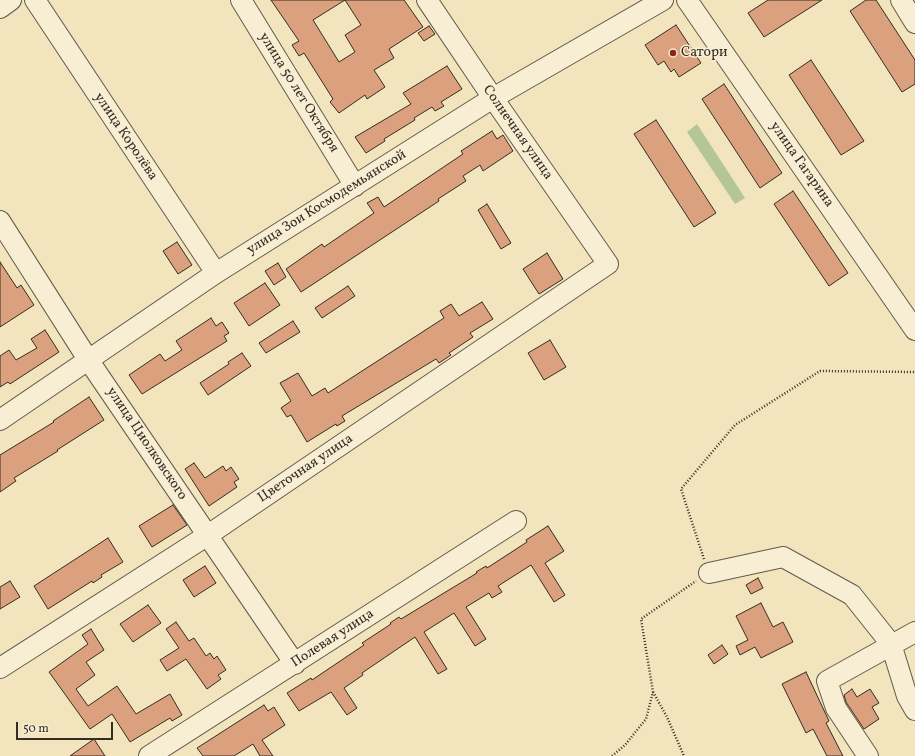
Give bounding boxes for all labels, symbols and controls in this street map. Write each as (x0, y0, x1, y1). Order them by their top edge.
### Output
street label: улица 50 лет Октября (254, 30, 342, 156)
place label: Сатори (681, 45, 727, 61)
marker: Сатори (668, 48, 678, 58)
street label: Солнечная улица (478, 83, 556, 183)
street label: улица Королёва (90, 90, 160, 184)
street label: улица Гагарина (765, 119, 837, 211)
street label: улица Зои Космодемьянской (244, 147, 410, 259)
street label: улица Циолковского (102, 384, 190, 504)
street label: Цветочная улица (255, 431, 357, 507)
street label: Полевая улица (288, 606, 378, 672)
scale bar (18, 714, 115, 740)
text: 50 m (23, 721, 49, 737)

